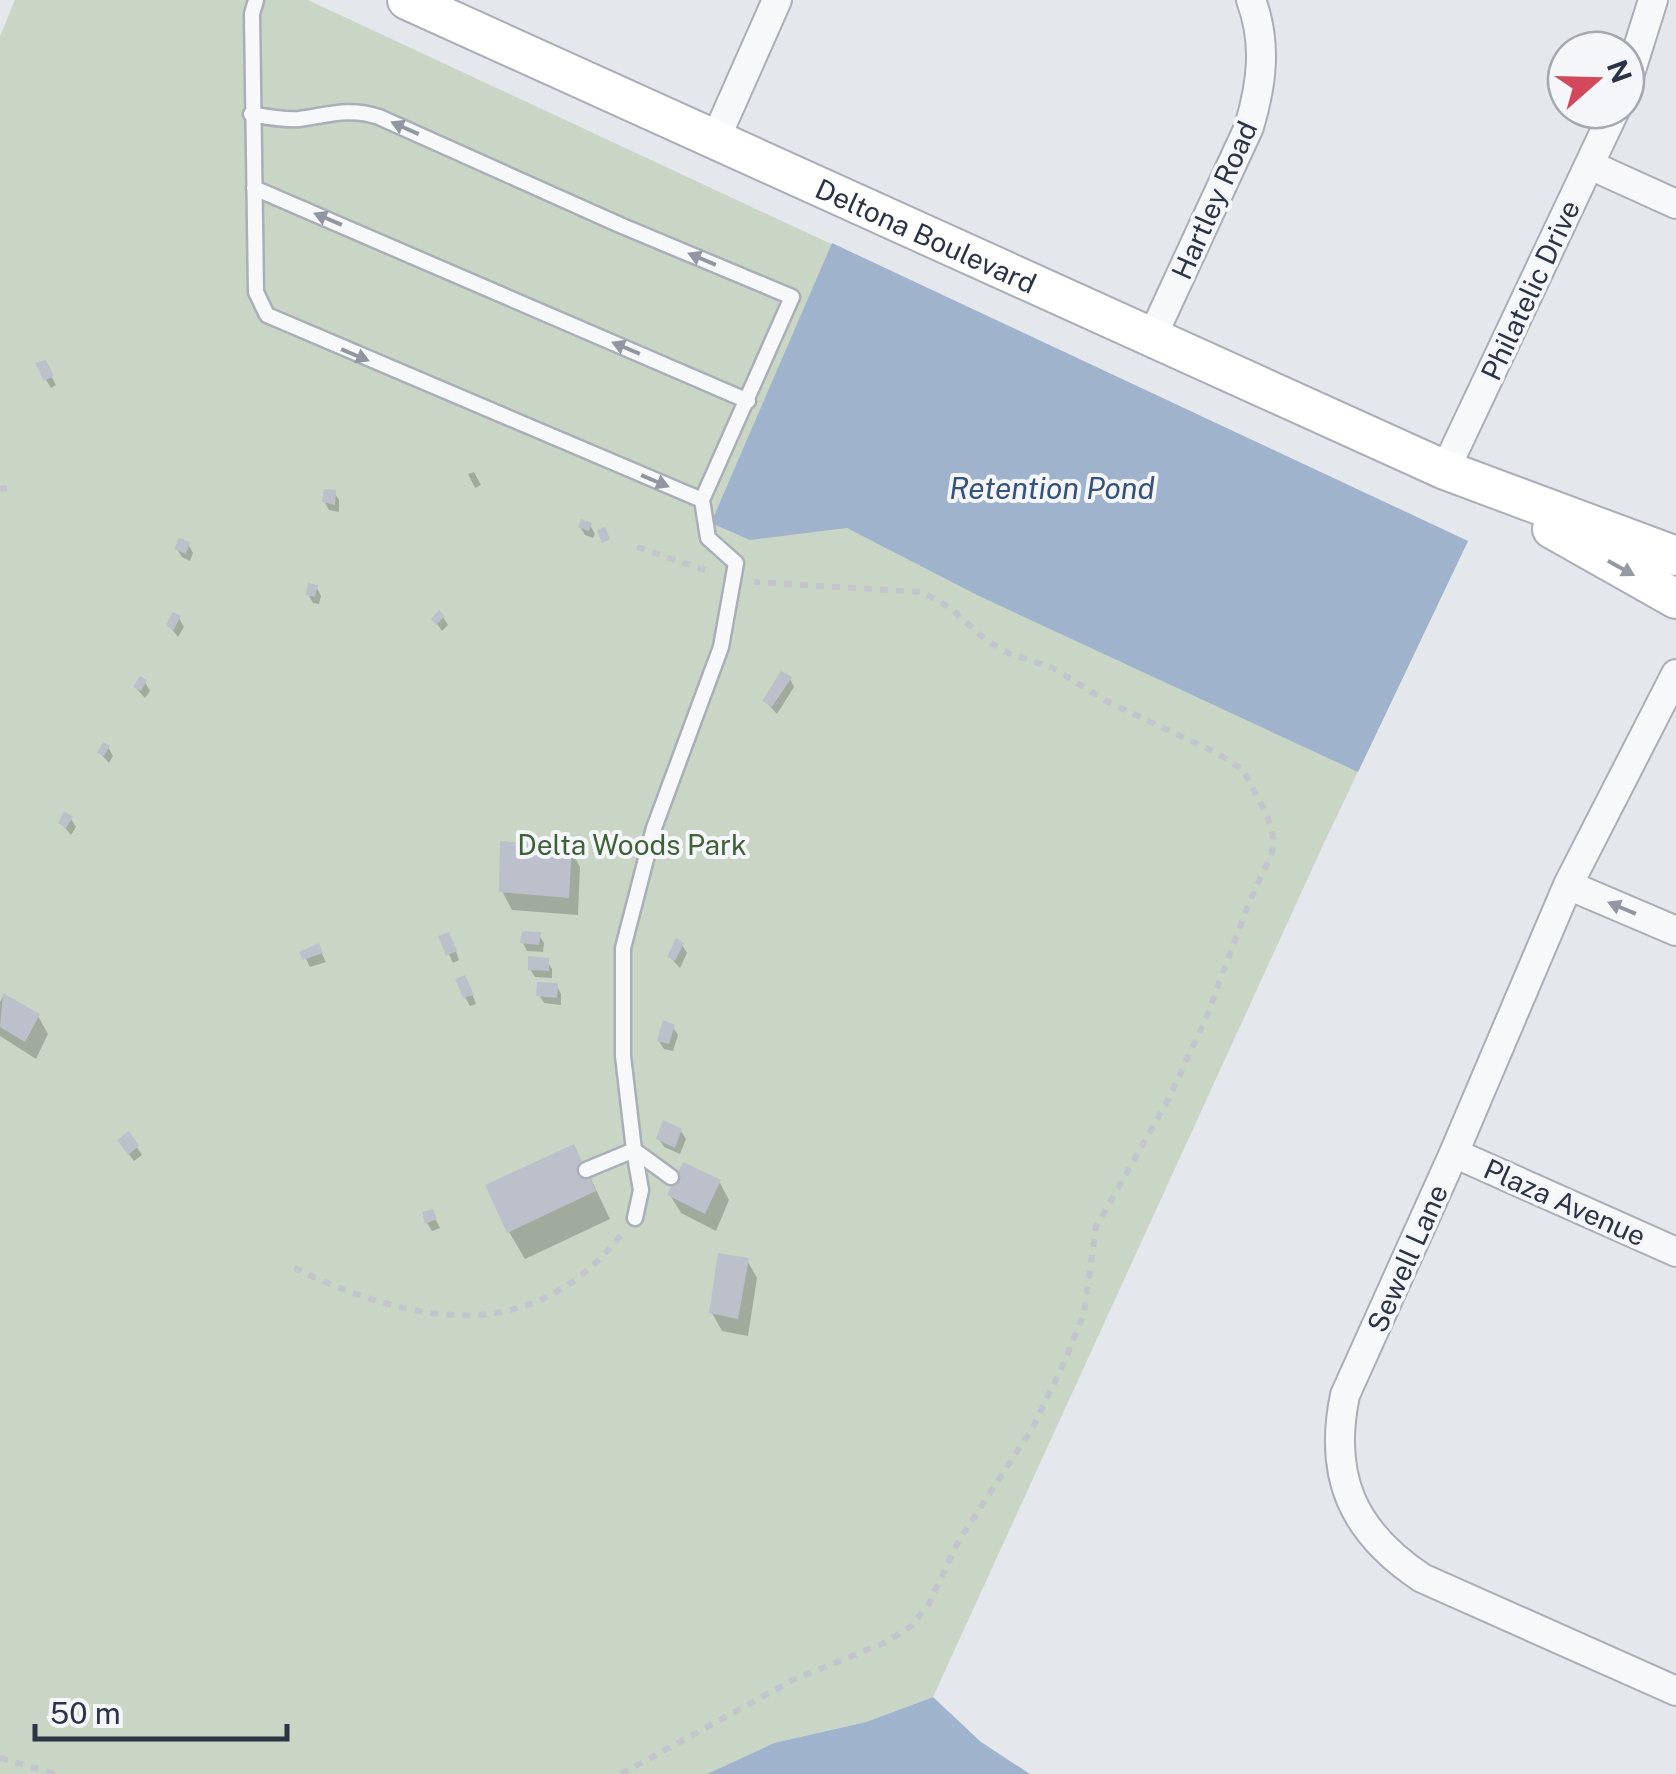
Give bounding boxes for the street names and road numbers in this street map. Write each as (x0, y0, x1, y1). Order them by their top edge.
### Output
street label: Hartley Road (1164, 116, 1264, 284)
street label: Deltona Boulevard (811, 171, 1042, 299)
street label: Philatelic Drive (1474, 195, 1586, 385)
street label: Plaza Avenue (1479, 1152, 1651, 1252)
street label: Sewell Lane (1360, 1179, 1454, 1337)

